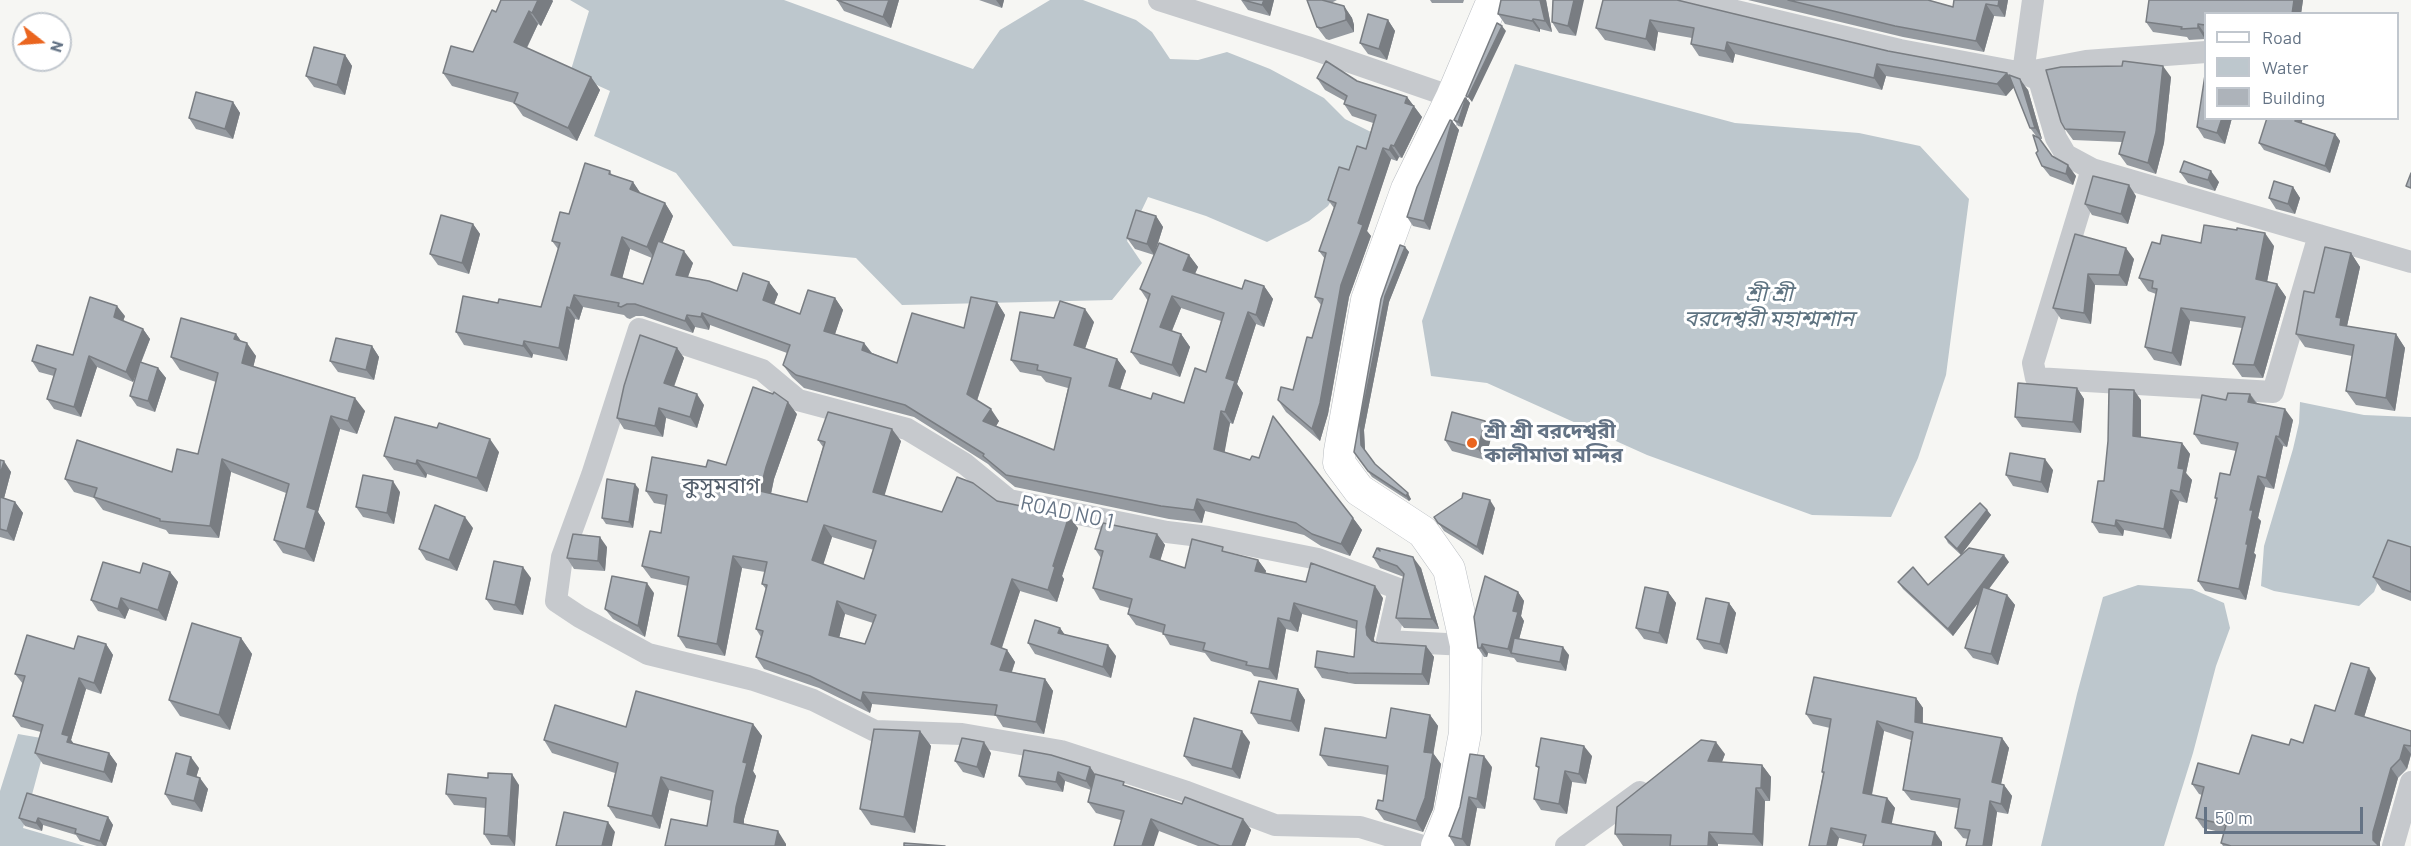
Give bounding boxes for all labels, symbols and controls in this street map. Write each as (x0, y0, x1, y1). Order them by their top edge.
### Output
north arrow (12, 12, 72, 72)
legend (2204, 12, 2399, 120)
text: Road (2262, 26, 2302, 48)
text: N (47, 39, 68, 55)
text: Water (2262, 56, 2309, 78)
text: Building (2262, 86, 2325, 108)
water label: শ্রী শ্রী বরদেশ্বরী মহাশ্মশান (1684, 281, 1854, 332)
place label: শ্রী শ্রী বরদেশ্বরী কালীমাতা মন্দির (1484, 418, 1623, 468)
marker: শ্রী শ্রী বরদেশ্বরী কালীমাতা মন্দির (1465, 436, 1479, 450)
district label: কুসুমবাগ (682, 473, 760, 499)
street label: ROAD NO 1 (1018, 490, 1116, 534)
scale bar (2207, 795, 2366, 833)
text: 50 m (2215, 806, 2253, 828)

